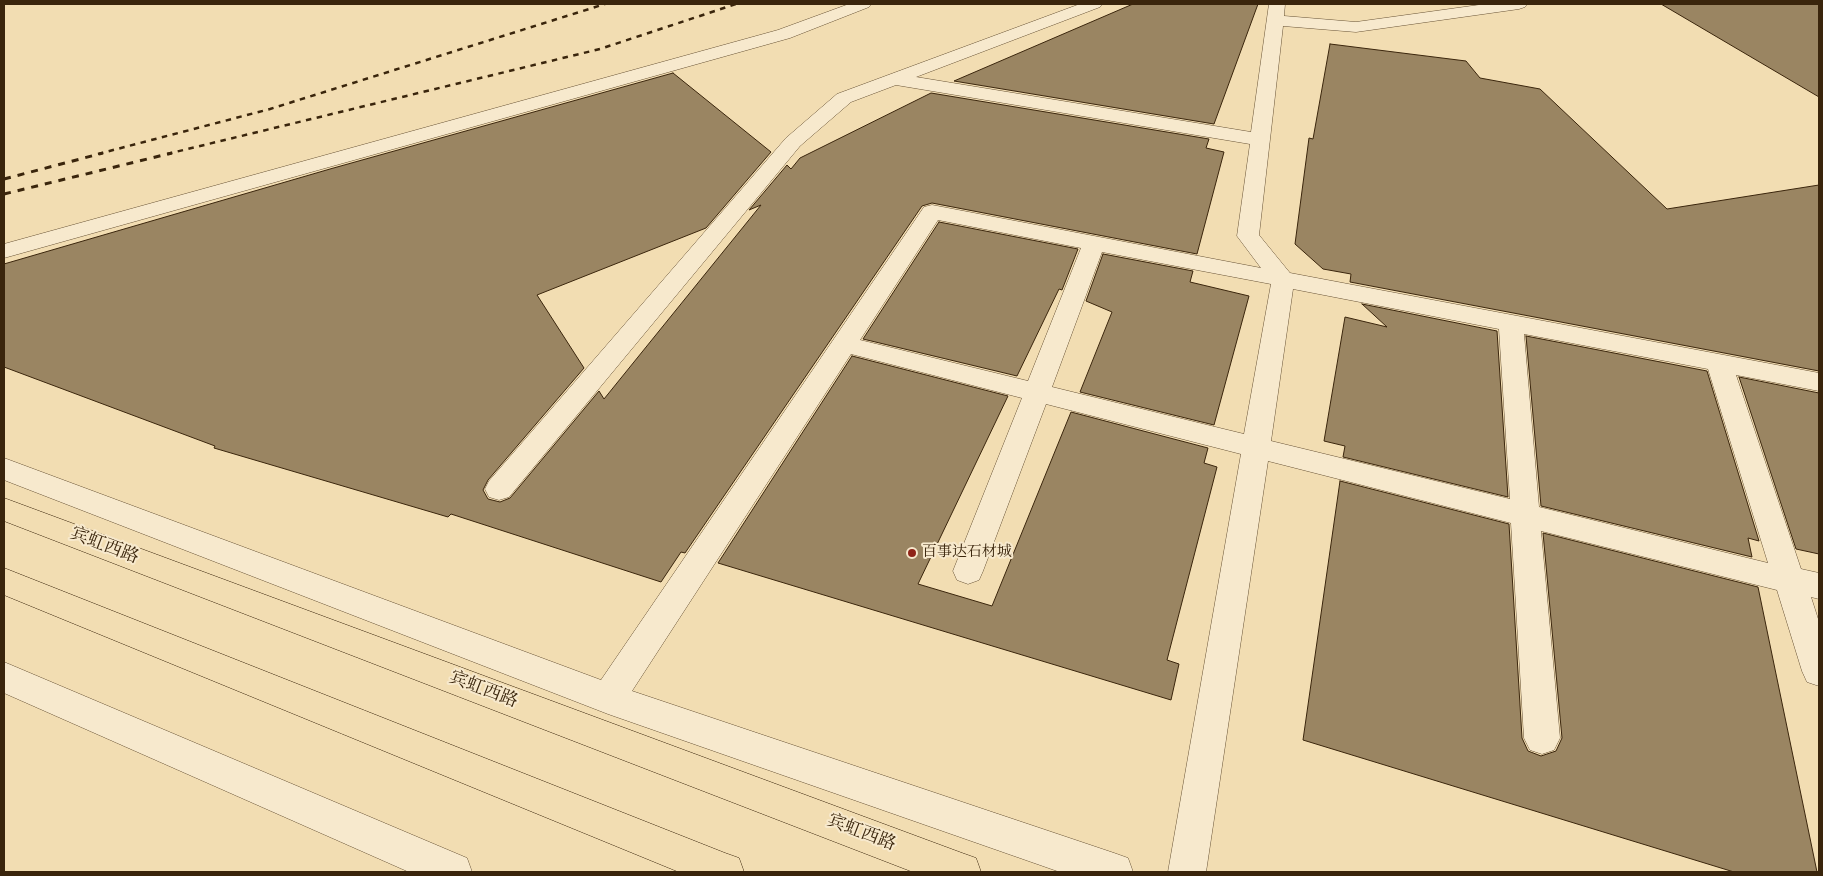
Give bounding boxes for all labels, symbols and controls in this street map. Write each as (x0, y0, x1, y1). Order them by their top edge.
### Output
street label: 宾虹西路 (67, 524, 141, 570)
place label: 百事达石材城 (922, 544, 1012, 562)
marker: 百事达石材城 (906, 547, 918, 559)
street label: 宾虹西路 (446, 668, 520, 714)
street label: 宾虹西路 (824, 811, 898, 857)

